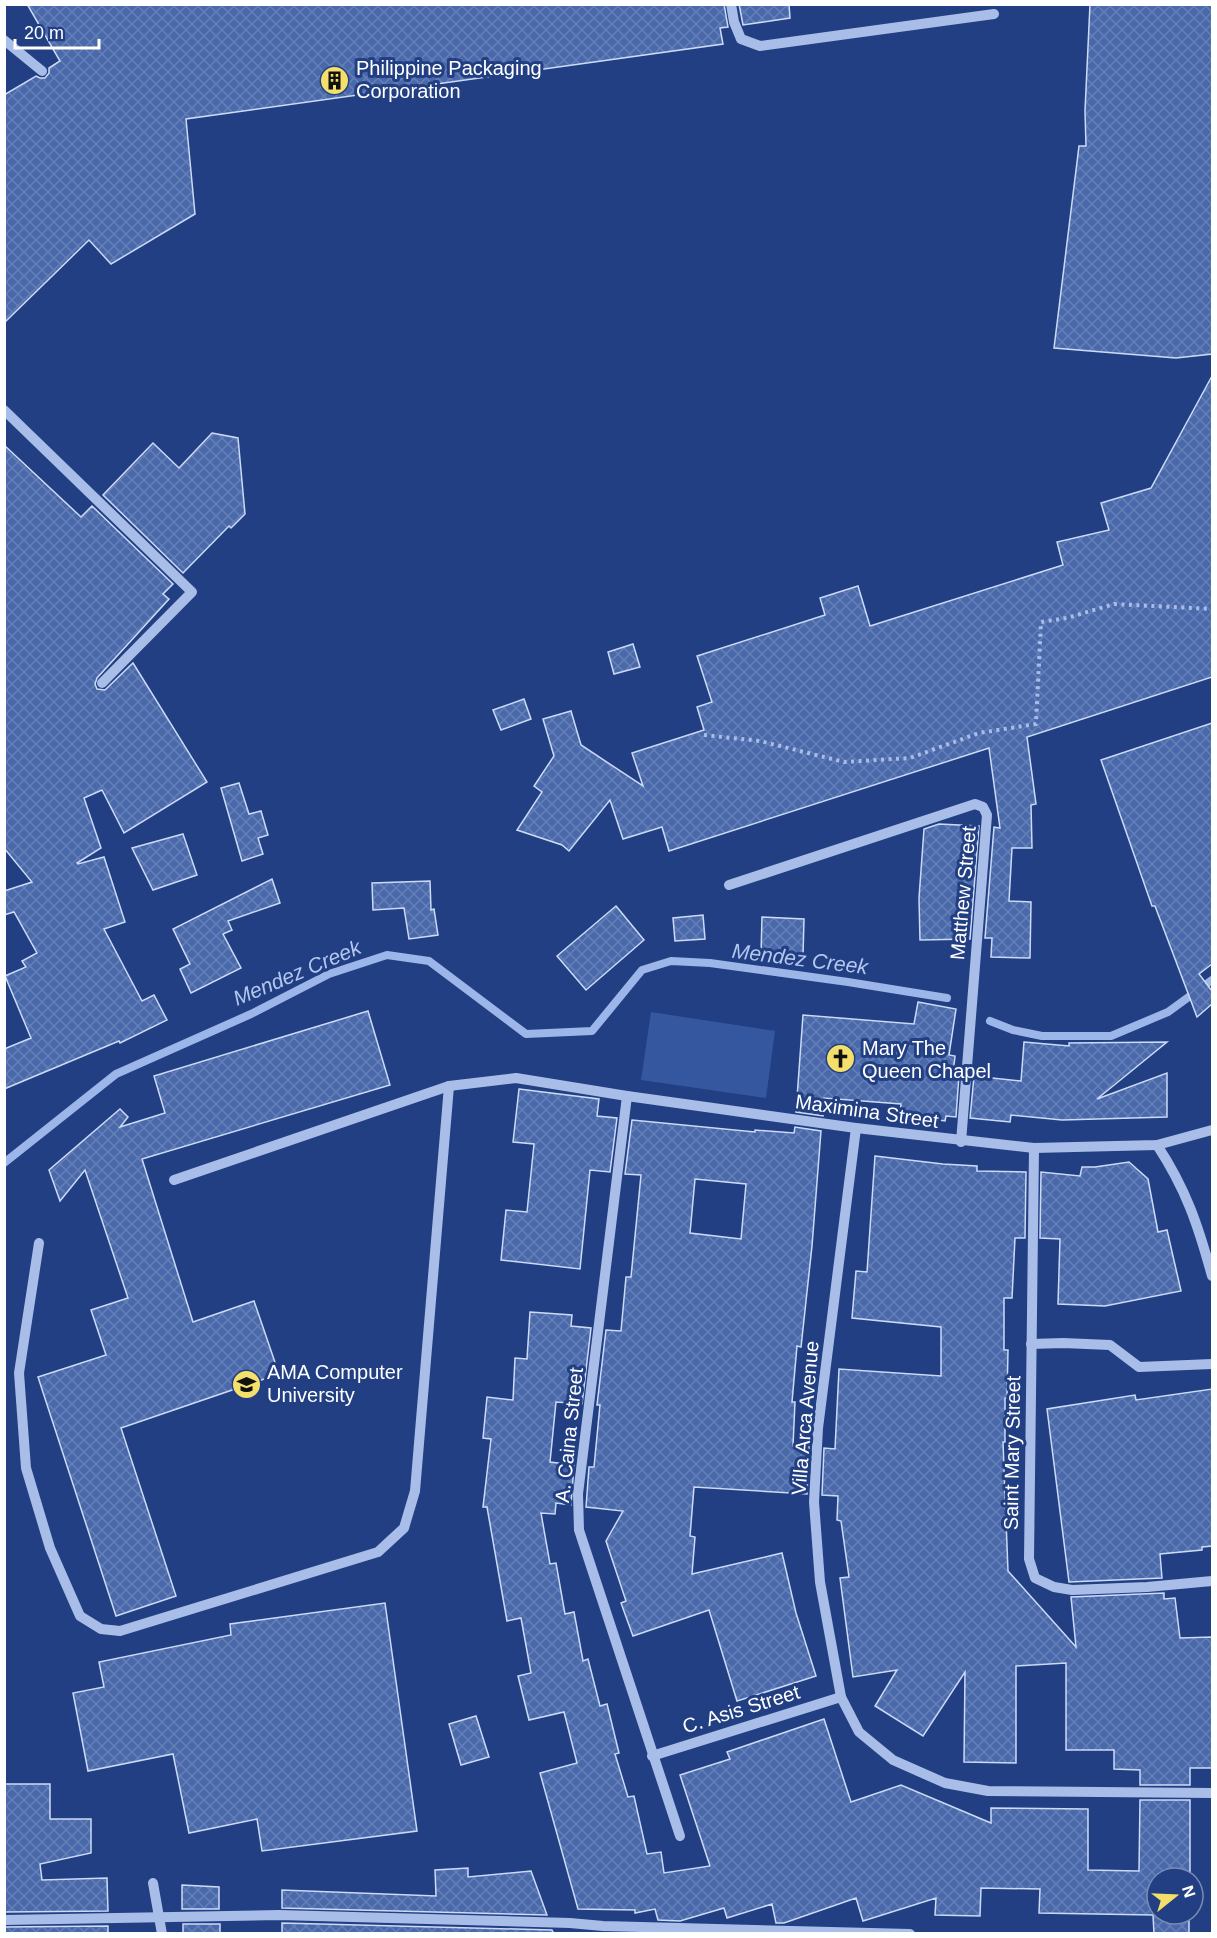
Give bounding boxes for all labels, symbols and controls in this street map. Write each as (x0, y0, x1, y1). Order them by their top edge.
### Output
scale bar (15, 12, 99, 50)
text: 20 m (24, 23, 64, 43)
place label: Philippine Packaging Corporation (356, 57, 542, 102)
building icon: Philippine Packaging Corporation (319, 64, 351, 96)
street label: Matthew Street (946, 825, 980, 961)
water label: Mendez Creek (229, 935, 366, 1010)
water label: Mendez Creek (731, 939, 871, 978)
place label: Mary The Queen Chapel (862, 1037, 991, 1082)
church icon: Mary The Queen Chapel (825, 1043, 857, 1075)
street label: Maximina Street (794, 1090, 941, 1132)
street label: Villa Arca Avenue (787, 1340, 823, 1496)
place label: AMA Computer University (267, 1361, 403, 1406)
street label: A. Caina Street (551, 1366, 587, 1504)
school or university icon: AMA Computer University (230, 1368, 262, 1400)
street label: Saint Mary Street (1000, 1375, 1024, 1530)
street label: C. Asis Street (680, 1681, 803, 1737)
north arrow (1145, 1866, 1205, 1926)
text: N (1179, 1883, 1199, 1900)

